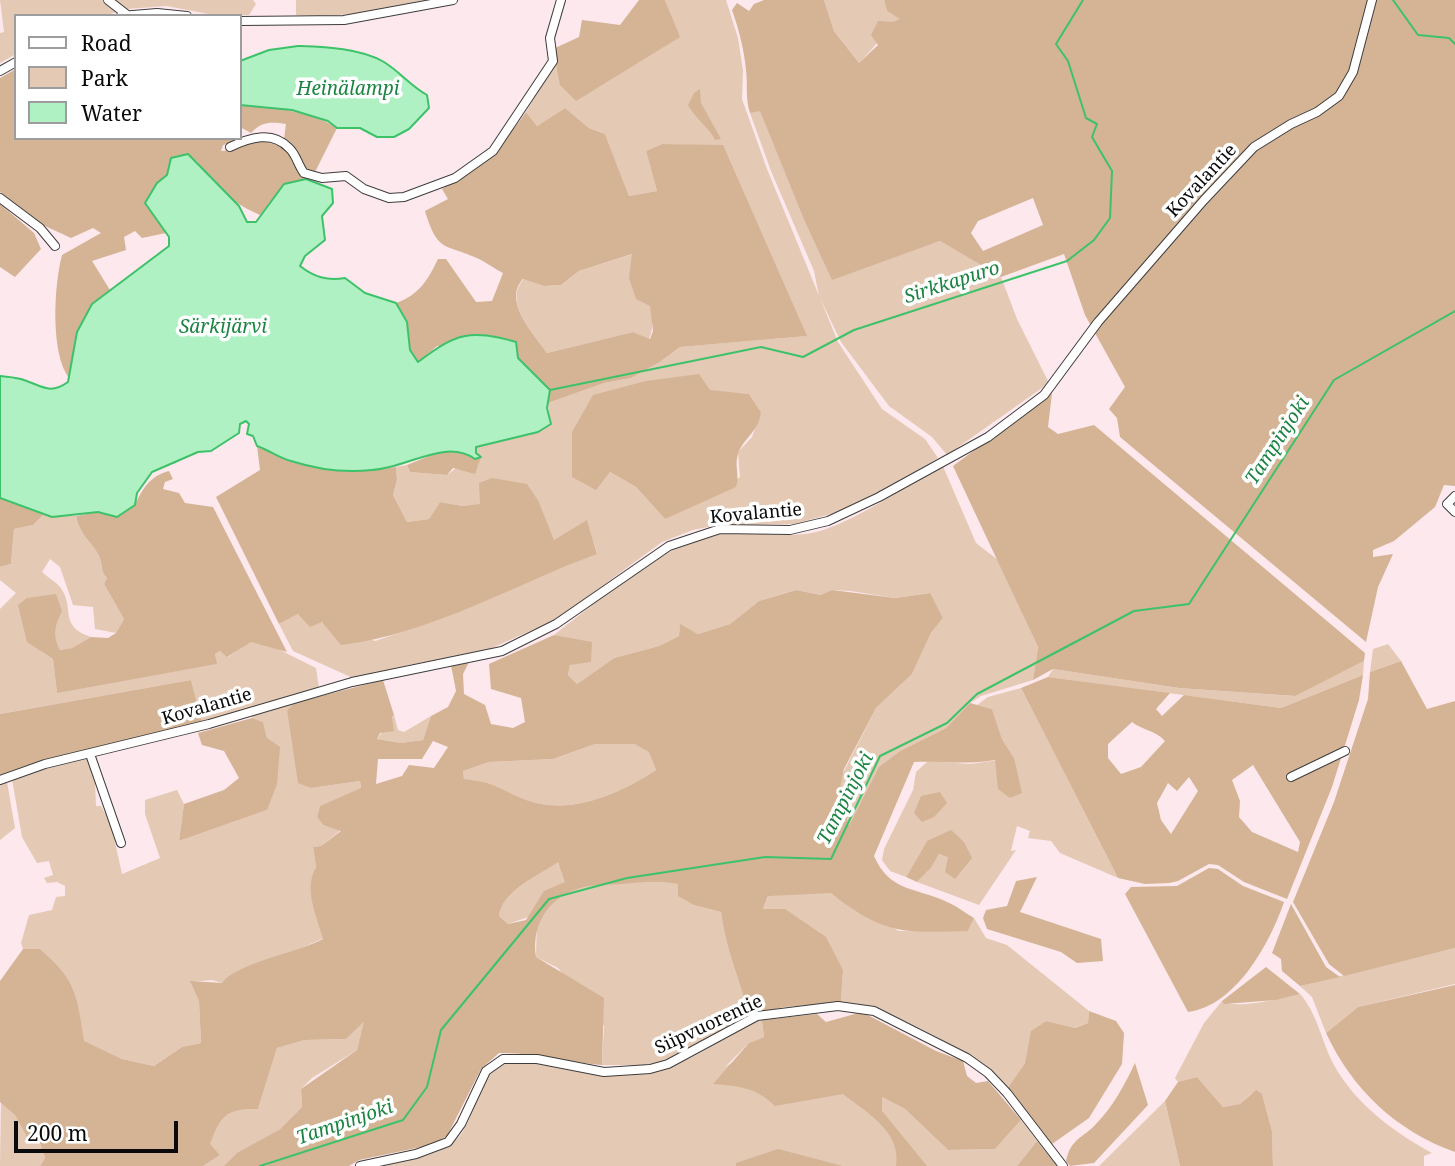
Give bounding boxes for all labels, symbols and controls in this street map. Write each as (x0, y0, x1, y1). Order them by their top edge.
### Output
legend (14, 14, 242, 140)
text: Road (81, 29, 132, 57)
text: Park (81, 64, 128, 92)
water label: Heinälampi (296, 79, 400, 101)
text: Water (81, 99, 142, 127)
street label: Kovalantie (1163, 140, 1241, 222)
water label: Sirkkapuro (901, 257, 1003, 309)
water label: Särkijärvi (179, 317, 267, 339)
water label: Tampinjoki (1241, 393, 1315, 489)
street label: Kovalantie (709, 499, 803, 529)
street label: Kovalantie (160, 684, 254, 730)
water label: Tampinjoki (813, 749, 879, 849)
street label: Siipvuorentie (652, 991, 766, 1059)
water label: Tampinjoki (294, 1096, 396, 1150)
scale bar (18, 1106, 182, 1150)
text: 200 m (27, 1119, 88, 1147)

